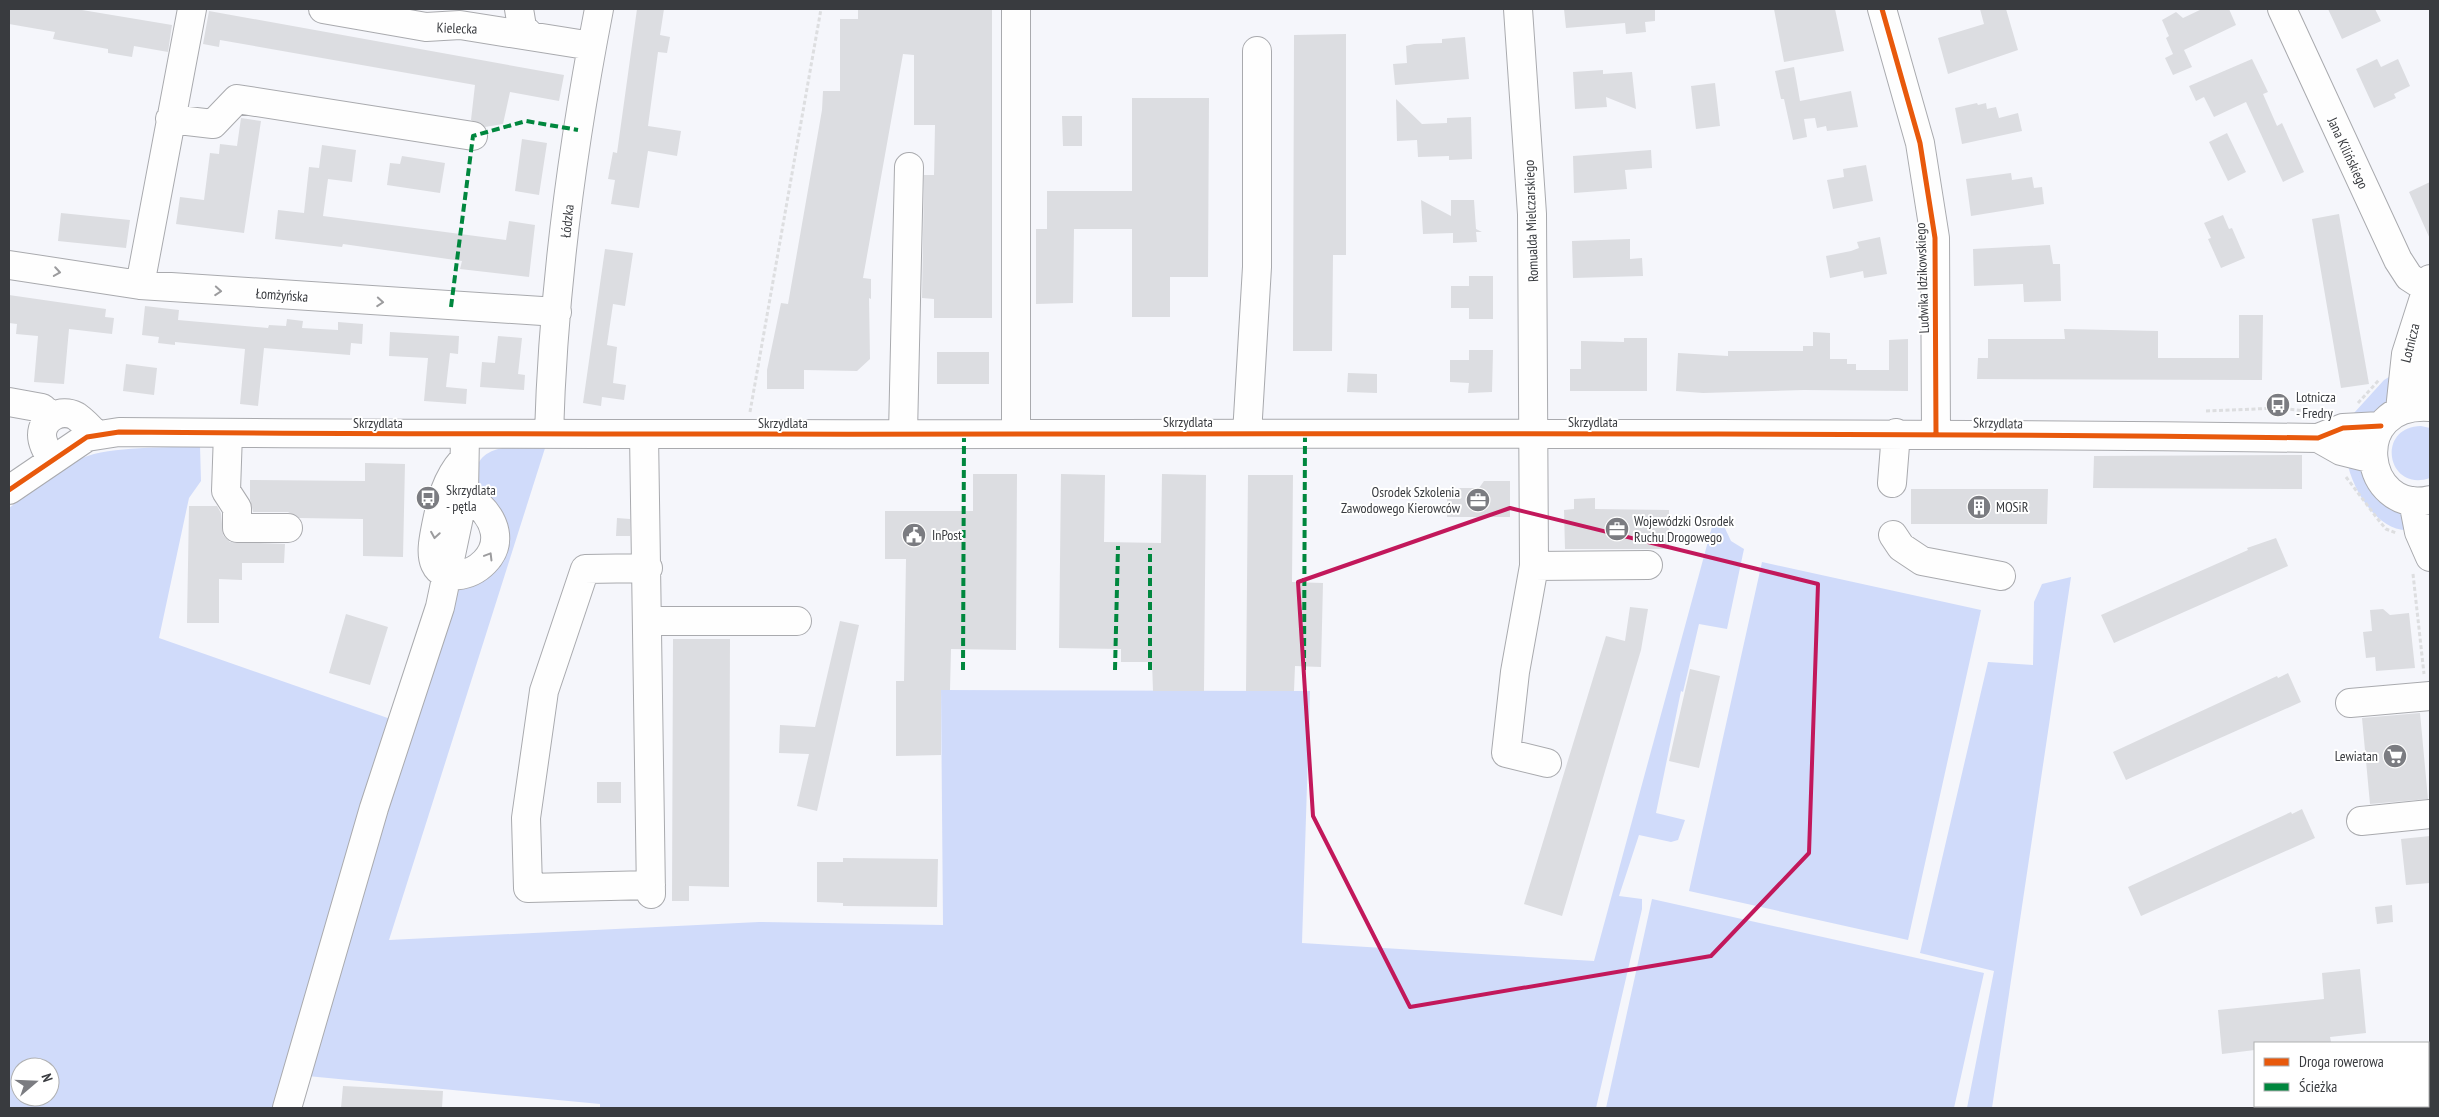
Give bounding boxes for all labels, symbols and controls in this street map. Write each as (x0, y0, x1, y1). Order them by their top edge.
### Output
street label: Kielecka (436, 18, 478, 38)
street label: Jana Kilińskiego (2323, 113, 2372, 192)
street label: Romualda Mielczarskiego (1520, 160, 1542, 282)
street label: Łódzka (556, 203, 578, 239)
street label: Ludwika Idzikowskiego (1911, 222, 1933, 334)
one-way arrow (53, 267, 61, 277)
street label: Łomżyńska (255, 284, 309, 306)
one-way arrow (215, 285, 223, 296)
one-way arrow (377, 296, 385, 307)
street label: Lotnicza (2396, 322, 2424, 364)
place label: Lotnicza - Fredry (2296, 388, 2336, 422)
bus stop icon: Lotnicza - Fredry (2265, 392, 2291, 418)
street label: Skrzydlata (1163, 413, 1213, 431)
street label: Skrzydlata (1568, 413, 1618, 431)
street label: Skrzydlata (353, 414, 403, 432)
street label: Skrzydlata (758, 414, 808, 432)
street label: Skrzydlata (1973, 414, 2023, 432)
place label: Skrzydlata - pętla (446, 481, 496, 515)
place label: Osrodek Szkolenia Zawodowego Kierowców (1341, 483, 1461, 517)
bus stop icon: Skrzydlata - pętla (415, 485, 441, 511)
office icon: Osrodek Szkolenia Zawodowego Kierowców (1465, 487, 1491, 513)
building icon: MOSiR (1966, 494, 1992, 520)
place label: MOSiR (1996, 498, 2029, 516)
place label: Wojewódzki Osrodek Ruchu Drogowego (1634, 512, 1734, 546)
office icon: Wojewódzki Osrodek Ruchu Drogowego (1604, 516, 1630, 542)
public building icon: InPost (901, 522, 927, 548)
place label: InPost (932, 526, 962, 544)
one-way arrow (430, 532, 441, 540)
one-way arrow (483, 552, 493, 561)
supermarket icon: Lewiatan (2382, 743, 2408, 769)
place label: Lewiatan (2335, 747, 2378, 765)
legend (2254, 1042, 2429, 1107)
text: Droga rowerowa (2299, 1052, 2384, 1071)
north arrow (10, 1057, 60, 1107)
text: N (38, 1071, 57, 1084)
text: Ścieżka (2299, 1077, 2337, 1096)

